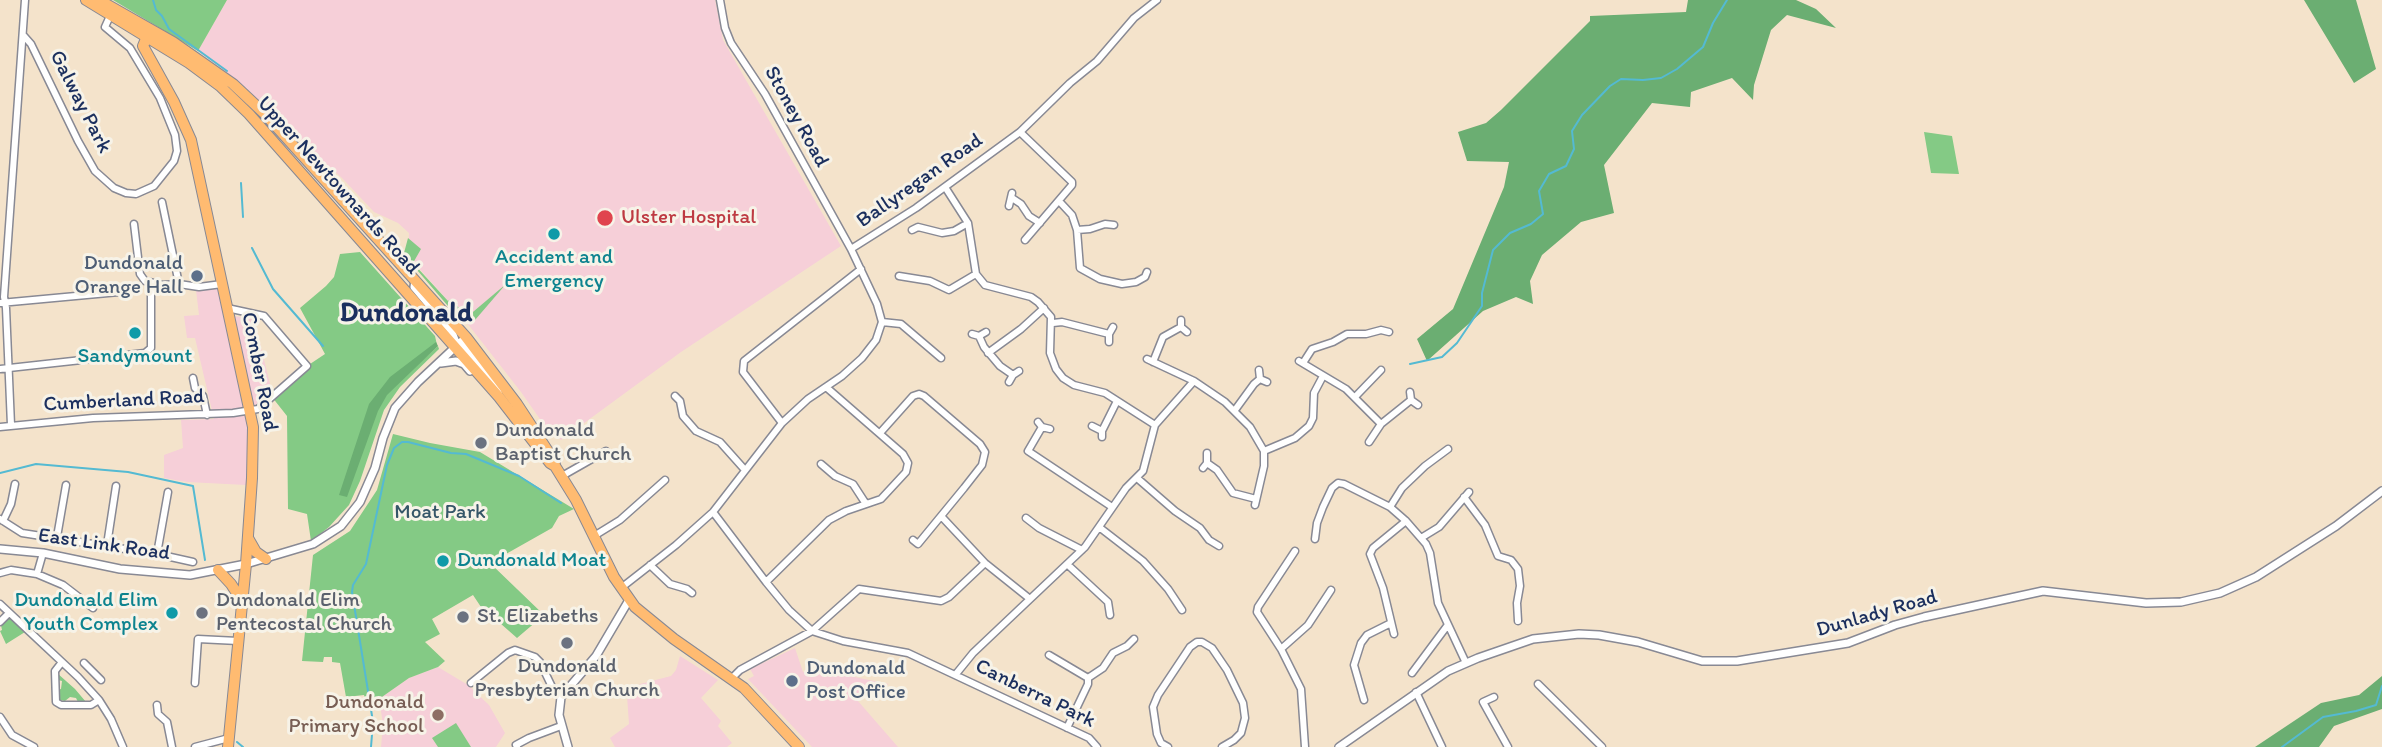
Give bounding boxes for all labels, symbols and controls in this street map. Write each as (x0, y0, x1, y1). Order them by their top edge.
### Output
street label: Galway Park (43, 46, 117, 158)
street label: Stoney Road (758, 62, 834, 172)
street label: Upper Newtownards Road (251, 92, 425, 280)
street label: Ballyregan Road (852, 128, 988, 234)
place label: Ulster Hospital (621, 205, 756, 231)
marker: Ulster Hospital (595, 208, 615, 228)
marker: Accident and Emergency (546, 226, 562, 242)
place label: Accident and Emergency (495, 245, 613, 295)
place label: Dundonald Orange Hall (74, 251, 183, 301)
marker: Dundonald Orange Hall (189, 268, 205, 284)
district label: Dundonald (340, 297, 472, 331)
street label: Comber Road (235, 310, 283, 434)
marker: Sandymount (127, 325, 143, 341)
place label: Sandymount (78, 344, 192, 370)
street label: Cumberland Road (43, 384, 205, 418)
place label: Dundonald Baptist Church (495, 418, 631, 468)
marker: Dundonald Baptist Church (473, 435, 489, 451)
park label: Moat Park (394, 500, 486, 526)
street label: East Link Road (36, 523, 172, 567)
place label: Dundonald Moat (457, 548, 606, 574)
marker: Dundonald Moat (435, 553, 451, 569)
street label: Dunlady Road (1814, 585, 1940, 643)
place label: Dundonald Elim Youth Complex (14, 588, 158, 638)
place label: Dundonald Elim Pentecostal Church (216, 588, 392, 638)
place label: St. Elizabeths (477, 604, 599, 630)
marker: Dundonald Elim Youth Complex (164, 605, 180, 621)
marker: Dundonald Elim Pentecostal Church (194, 605, 210, 621)
marker: St. Elizabeths (455, 609, 471, 625)
marker: Dundonald Presbyterian Church (559, 635, 575, 651)
place label: Dundonald Presbyterian Church (474, 654, 660, 704)
street label: Canberra Park (971, 654, 1099, 734)
place label: Dundonald Post Office (806, 656, 906, 706)
marker: Dundonald Post Office (784, 673, 800, 689)
place label: Dundonald Primary School (288, 690, 424, 740)
marker: Dundonald Primary School (430, 707, 446, 723)

